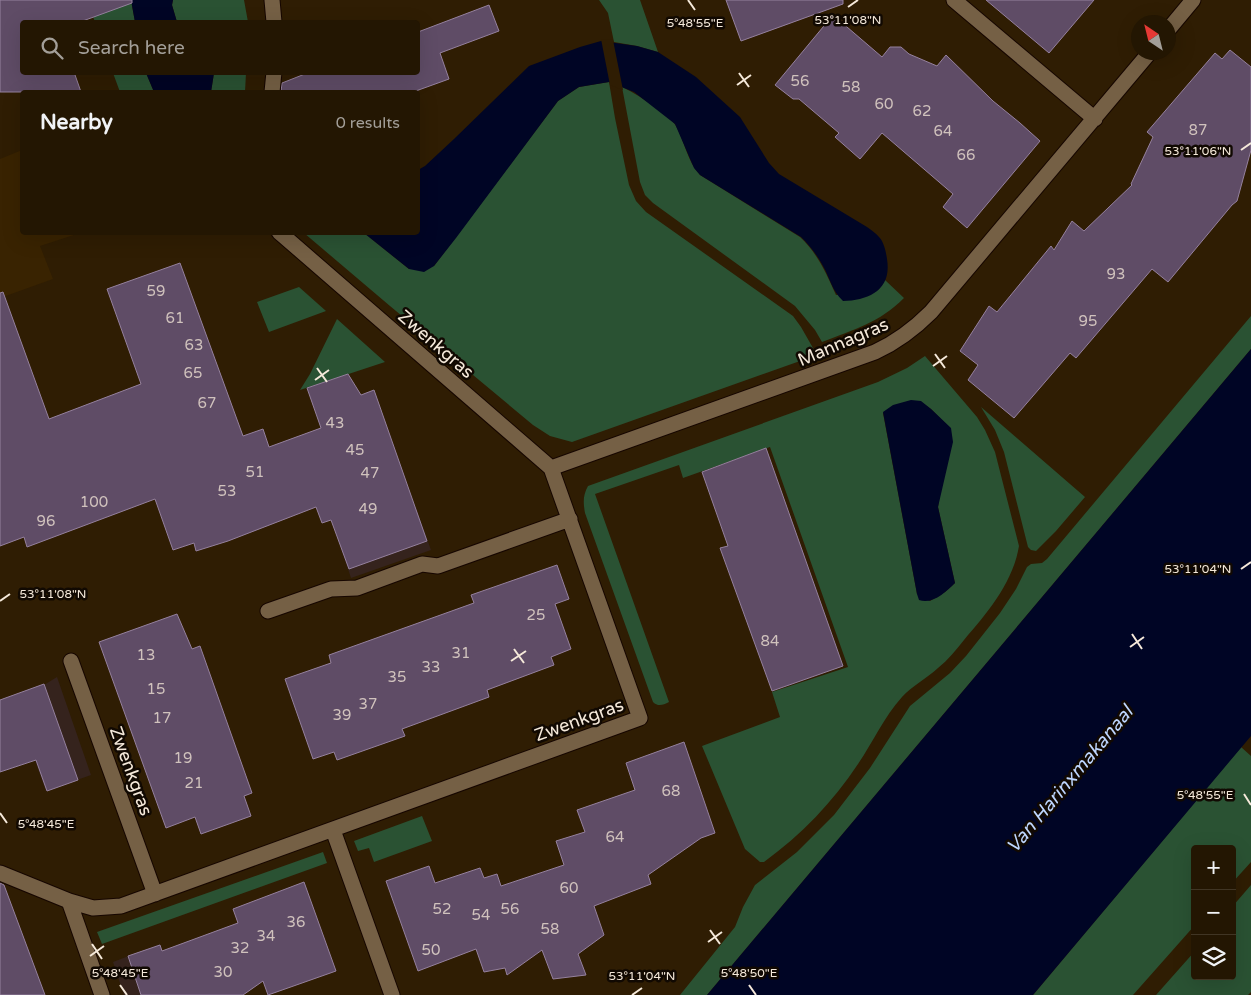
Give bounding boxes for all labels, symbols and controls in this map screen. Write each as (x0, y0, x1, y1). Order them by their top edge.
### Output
text: 53°11'08"N (815, 13, 882, 27)
north arrow (1131, 15, 1176, 60)
text: 5°48'55"E (667, 16, 724, 30)
search box (20, 20, 420, 75)
icon: search (38, 34, 66, 62)
text: Search here (78, 37, 185, 59)
house number: 56 (791, 72, 809, 90)
house number: 58 (842, 78, 860, 96)
house number: 60 (875, 95, 893, 113)
house number: 62 (913, 102, 931, 120)
text: Nearby (40, 110, 113, 135)
text: 0 results (336, 113, 400, 133)
house number: 87 (1189, 121, 1207, 139)
house number: 64 (934, 122, 952, 140)
text: 53°11'06"N (1165, 144, 1232, 158)
house number: 66 (957, 146, 975, 164)
house number: 93 (1107, 265, 1125, 283)
house number: 59 (147, 282, 165, 300)
street label: Zwenkgras (394, 305, 478, 383)
house number: 61 (166, 309, 184, 327)
house number: 95 (1079, 312, 1097, 330)
street label: Mannagras (794, 313, 892, 371)
house number: 63 (185, 336, 203, 354)
house number: 65 (184, 364, 202, 382)
house number: 67 (198, 394, 216, 412)
house number: 43 (326, 414, 344, 432)
house number: 45 (346, 441, 364, 459)
house number: 51 (246, 463, 264, 481)
house number: 47 (361, 464, 379, 482)
house number: 53 (218, 482, 236, 500)
house number: 100 (80, 493, 108, 511)
house number: 49 (359, 500, 377, 518)
house number: 96 (37, 512, 55, 530)
text: 53°11'04"N (1165, 562, 1232, 576)
text: 53°11'08"N (20, 587, 87, 601)
house number: 25 (527, 606, 545, 624)
house number: 84 (761, 632, 779, 650)
house number: 31 (452, 644, 470, 662)
house number: 13 (137, 646, 155, 664)
house number: 33 (422, 658, 440, 676)
house number: 35 (388, 668, 406, 686)
house number: 15 (147, 680, 165, 698)
street label: Zwenkgras (531, 694, 627, 746)
house number: 37 (359, 695, 377, 713)
water label: Van Harinxmakanaal (1002, 700, 1139, 858)
house number: 39 (333, 706, 351, 724)
house number: 17 (153, 709, 171, 727)
street label: Zwenkgras (105, 723, 157, 819)
house number: 19 (174, 749, 192, 767)
house number: 21 (185, 774, 203, 792)
house number: 68 (662, 782, 680, 800)
text: 5°48'55"E (1177, 788, 1234, 802)
text: 5°48'45"E (18, 817, 75, 831)
house number: 64 (606, 828, 624, 846)
map controls (1191, 845, 1236, 980)
button: + (1191, 845, 1236, 890)
house number: 60 (560, 879, 578, 897)
button: − (1191, 890, 1236, 935)
house number: 52 (433, 900, 451, 918)
house number: 56 (501, 900, 519, 918)
house number: 54 (472, 906, 490, 924)
house number: 36 (287, 913, 305, 931)
house number: 58 (541, 920, 559, 938)
house number: 34 (257, 927, 275, 945)
button: layers (1191, 935, 1236, 980)
house number: 32 (231, 939, 249, 957)
house number: 50 (422, 941, 440, 959)
house number: 30 (214, 963, 232, 981)
text: 5°48'45"E (92, 966, 149, 980)
text: 5°48'50"E (721, 966, 778, 980)
text: 53°11'04"N (609, 969, 676, 983)

